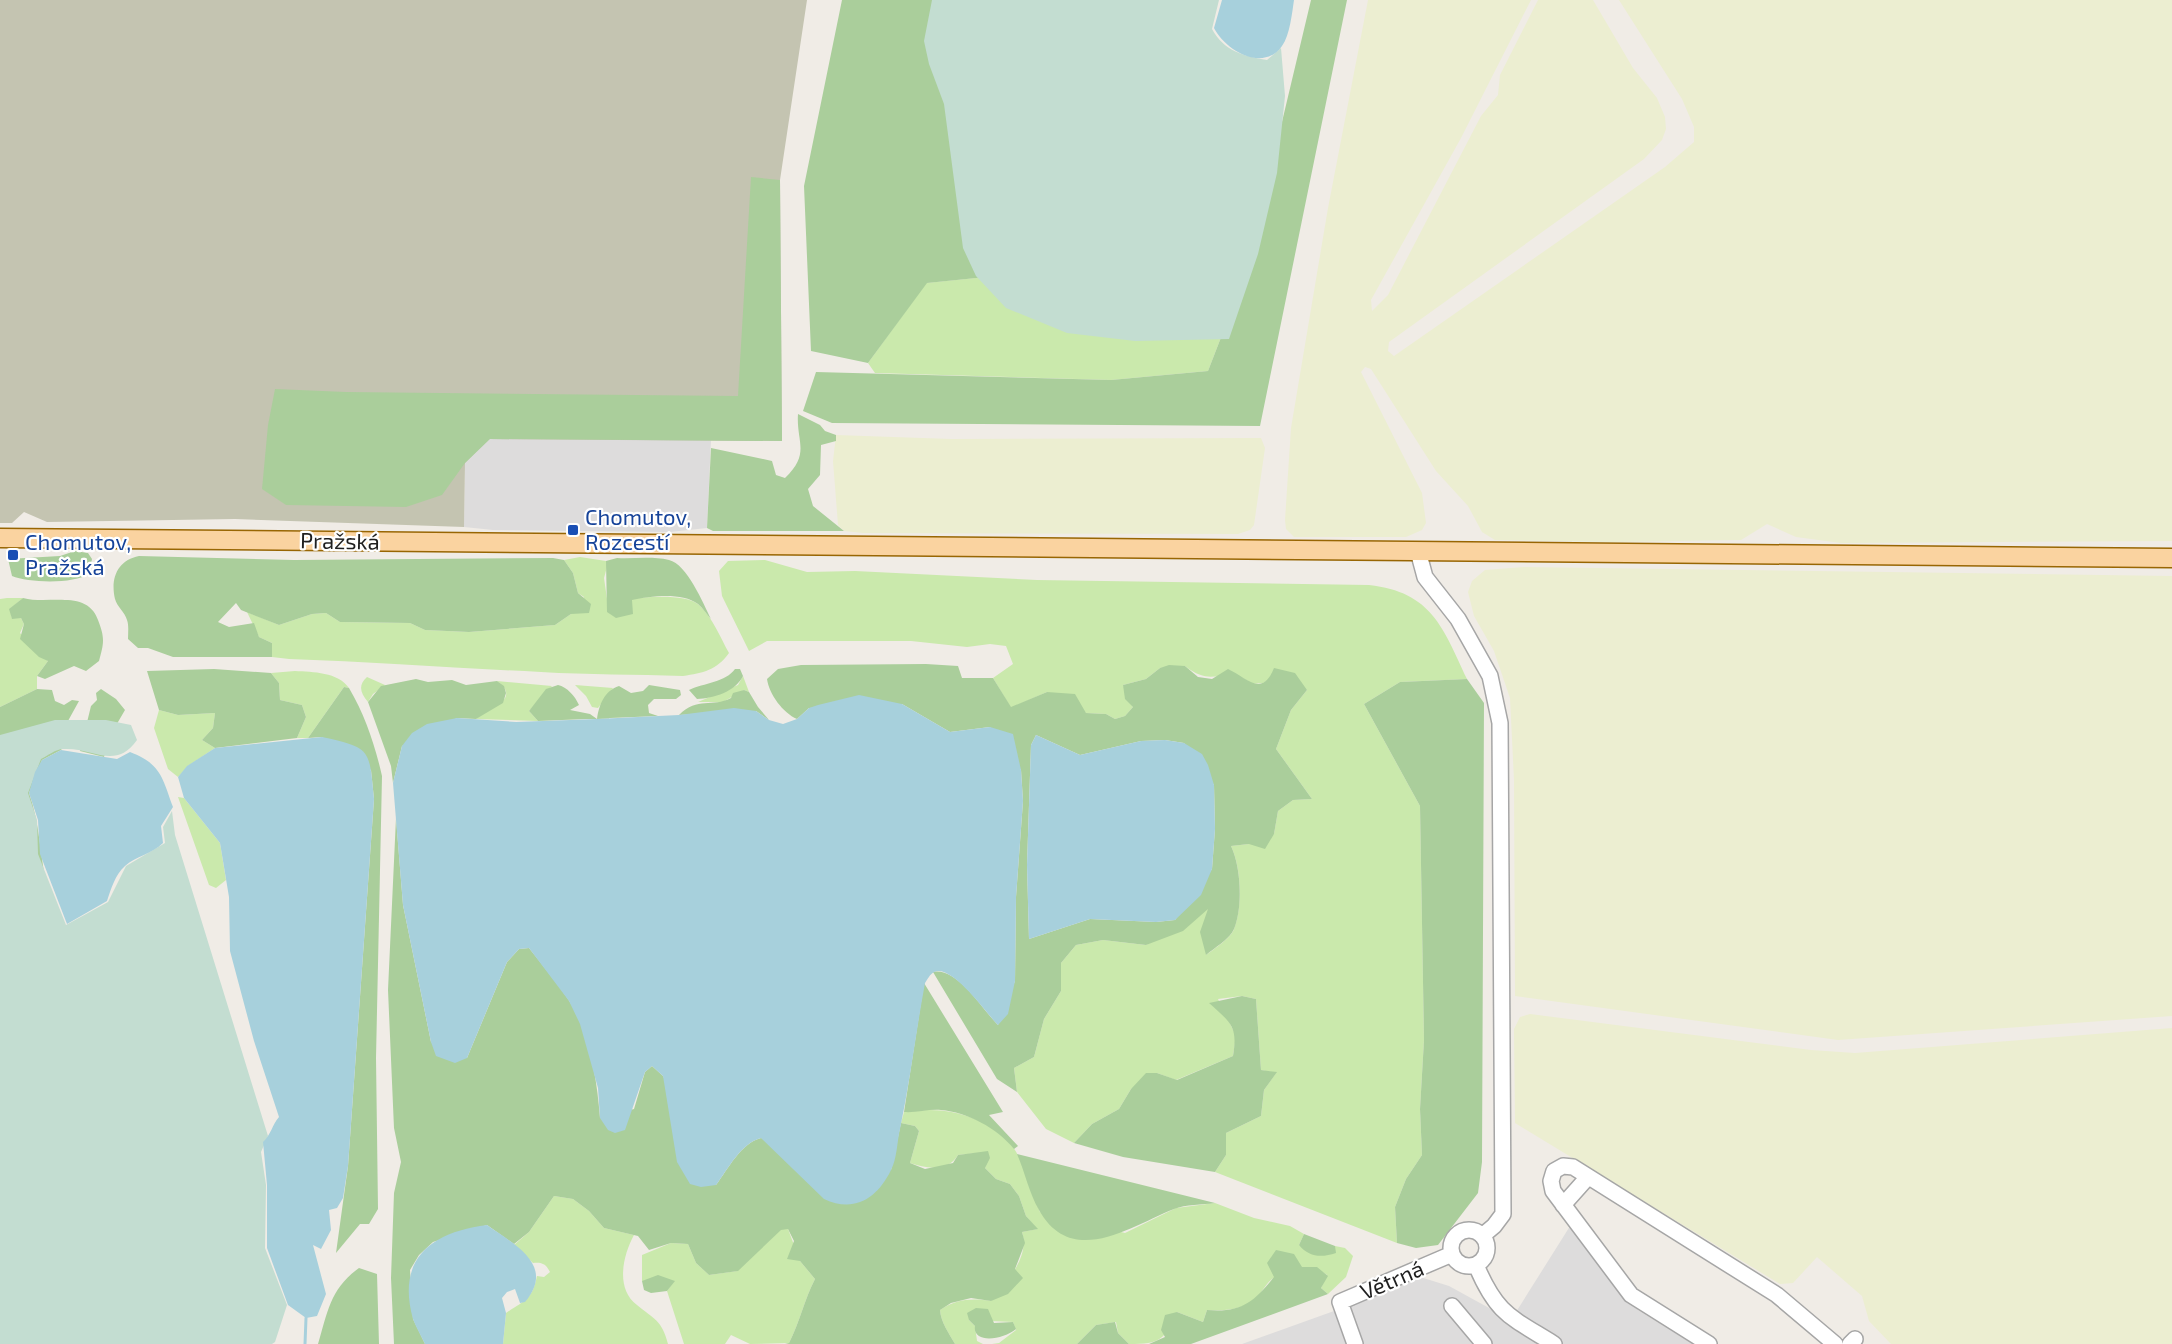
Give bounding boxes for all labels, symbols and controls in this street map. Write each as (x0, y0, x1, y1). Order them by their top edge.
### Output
place label: Chomutov, Rozcestí (585, 503, 691, 554)
marker: Chomutov, Rozcestí (566, 523, 580, 537)
street label: Pražská (300, 526, 380, 554)
place label: Chomutov, Pražská (25, 528, 131, 579)
marker: Chomutov, Pražská (6, 548, 20, 562)
street label: Větrná (1356, 1254, 1427, 1304)

